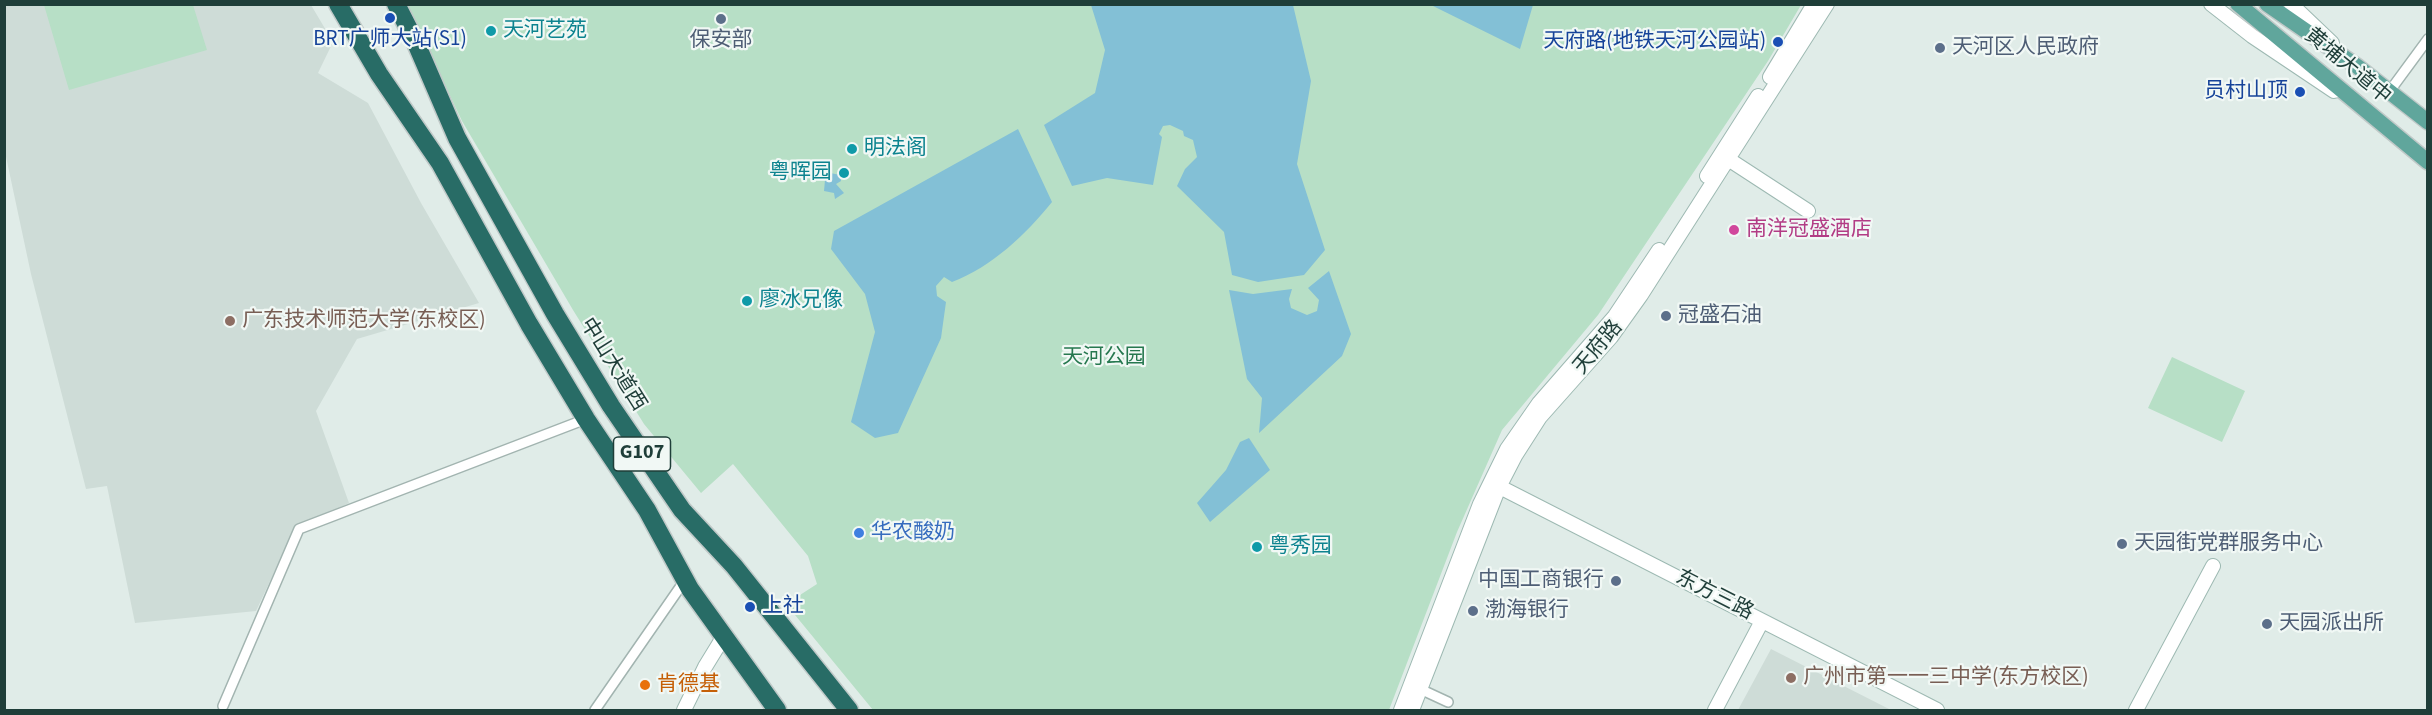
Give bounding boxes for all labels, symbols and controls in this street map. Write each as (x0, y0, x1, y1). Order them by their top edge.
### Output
marker: BRT广师大站(S1) (383, 11, 397, 25)
marker: 保安部 (714, 12, 728, 26)
place label: 天河艺苑 (503, 18, 587, 44)
marker: 天河艺苑 (484, 24, 498, 38)
street label: 黄埔大道中 (2299, 24, 2395, 110)
place label: BRT广师大站(S1) (313, 27, 467, 53)
place label: 保安部 (690, 28, 752, 54)
place label: 天府路(地铁天河公园站) (1543, 29, 1766, 55)
marker: 天府路(地铁天河公园站) (1771, 35, 1785, 49)
place label: 天河区人民政府 (1952, 35, 2099, 61)
marker: 天河区人民政府 (1933, 41, 1947, 55)
place label: 员村山顶 (2204, 79, 2288, 105)
marker: 员村山顶 (2293, 85, 2307, 99)
place label: 明法阁 (864, 136, 927, 162)
marker: 明法阁 (845, 142, 859, 156)
place label: 粤晖园 (769, 160, 832, 186)
marker: 粤晖园 (837, 166, 851, 180)
place label: 南洋冠盛酒店 (1746, 217, 1872, 243)
marker: 南洋冠盛酒店 (1727, 223, 1741, 237)
place label: 廖冰兄像 (759, 288, 843, 314)
marker: 廖冰兄像 (740, 294, 754, 308)
place label: 冠盛石油 (1678, 303, 1762, 329)
place label: 广东技术师范大学(东校区) (242, 308, 486, 334)
marker: 冠盛石油 (1659, 309, 1673, 323)
marker: 广东技术师范大学(东校区) (223, 314, 237, 328)
street label: 中山大道西 (573, 314, 651, 416)
street label: 天府路 (1569, 316, 1629, 380)
park label: 天河公园 (1062, 345, 1146, 371)
road number: G107 (614, 437, 670, 471)
place label: 华农酸奶 (871, 520, 955, 546)
marker: 华农酸奶 (852, 526, 866, 540)
place label: 天园街党群服务中心 (2134, 531, 2323, 557)
place label: 粤秀园 (1269, 534, 1332, 560)
marker: 天园街党群服务中心 (2115, 537, 2129, 551)
marker: 粤秀园 (1250, 540, 1264, 554)
street label: 东方三路 (1671, 566, 1757, 626)
place label: 中国工商银行 (1478, 568, 1604, 594)
marker: 中国工商银行 (1609, 574, 1623, 588)
place label: 上社 (762, 594, 804, 620)
place label: 渤海银行 (1485, 598, 1569, 624)
marker: 上社 (743, 600, 757, 614)
marker: 渤海银行 (1466, 604, 1480, 618)
place label: 天园派出所 (2279, 611, 2384, 637)
marker: 天园派出所 (2260, 617, 2274, 631)
place label: 广州市第一一三中学(东方校区) (1803, 665, 2089, 691)
marker: 广州市第一一三中学(东方校区) (1784, 671, 1798, 685)
place label: 肯德基 (657, 672, 720, 698)
marker: 肯德基 (638, 678, 652, 692)

